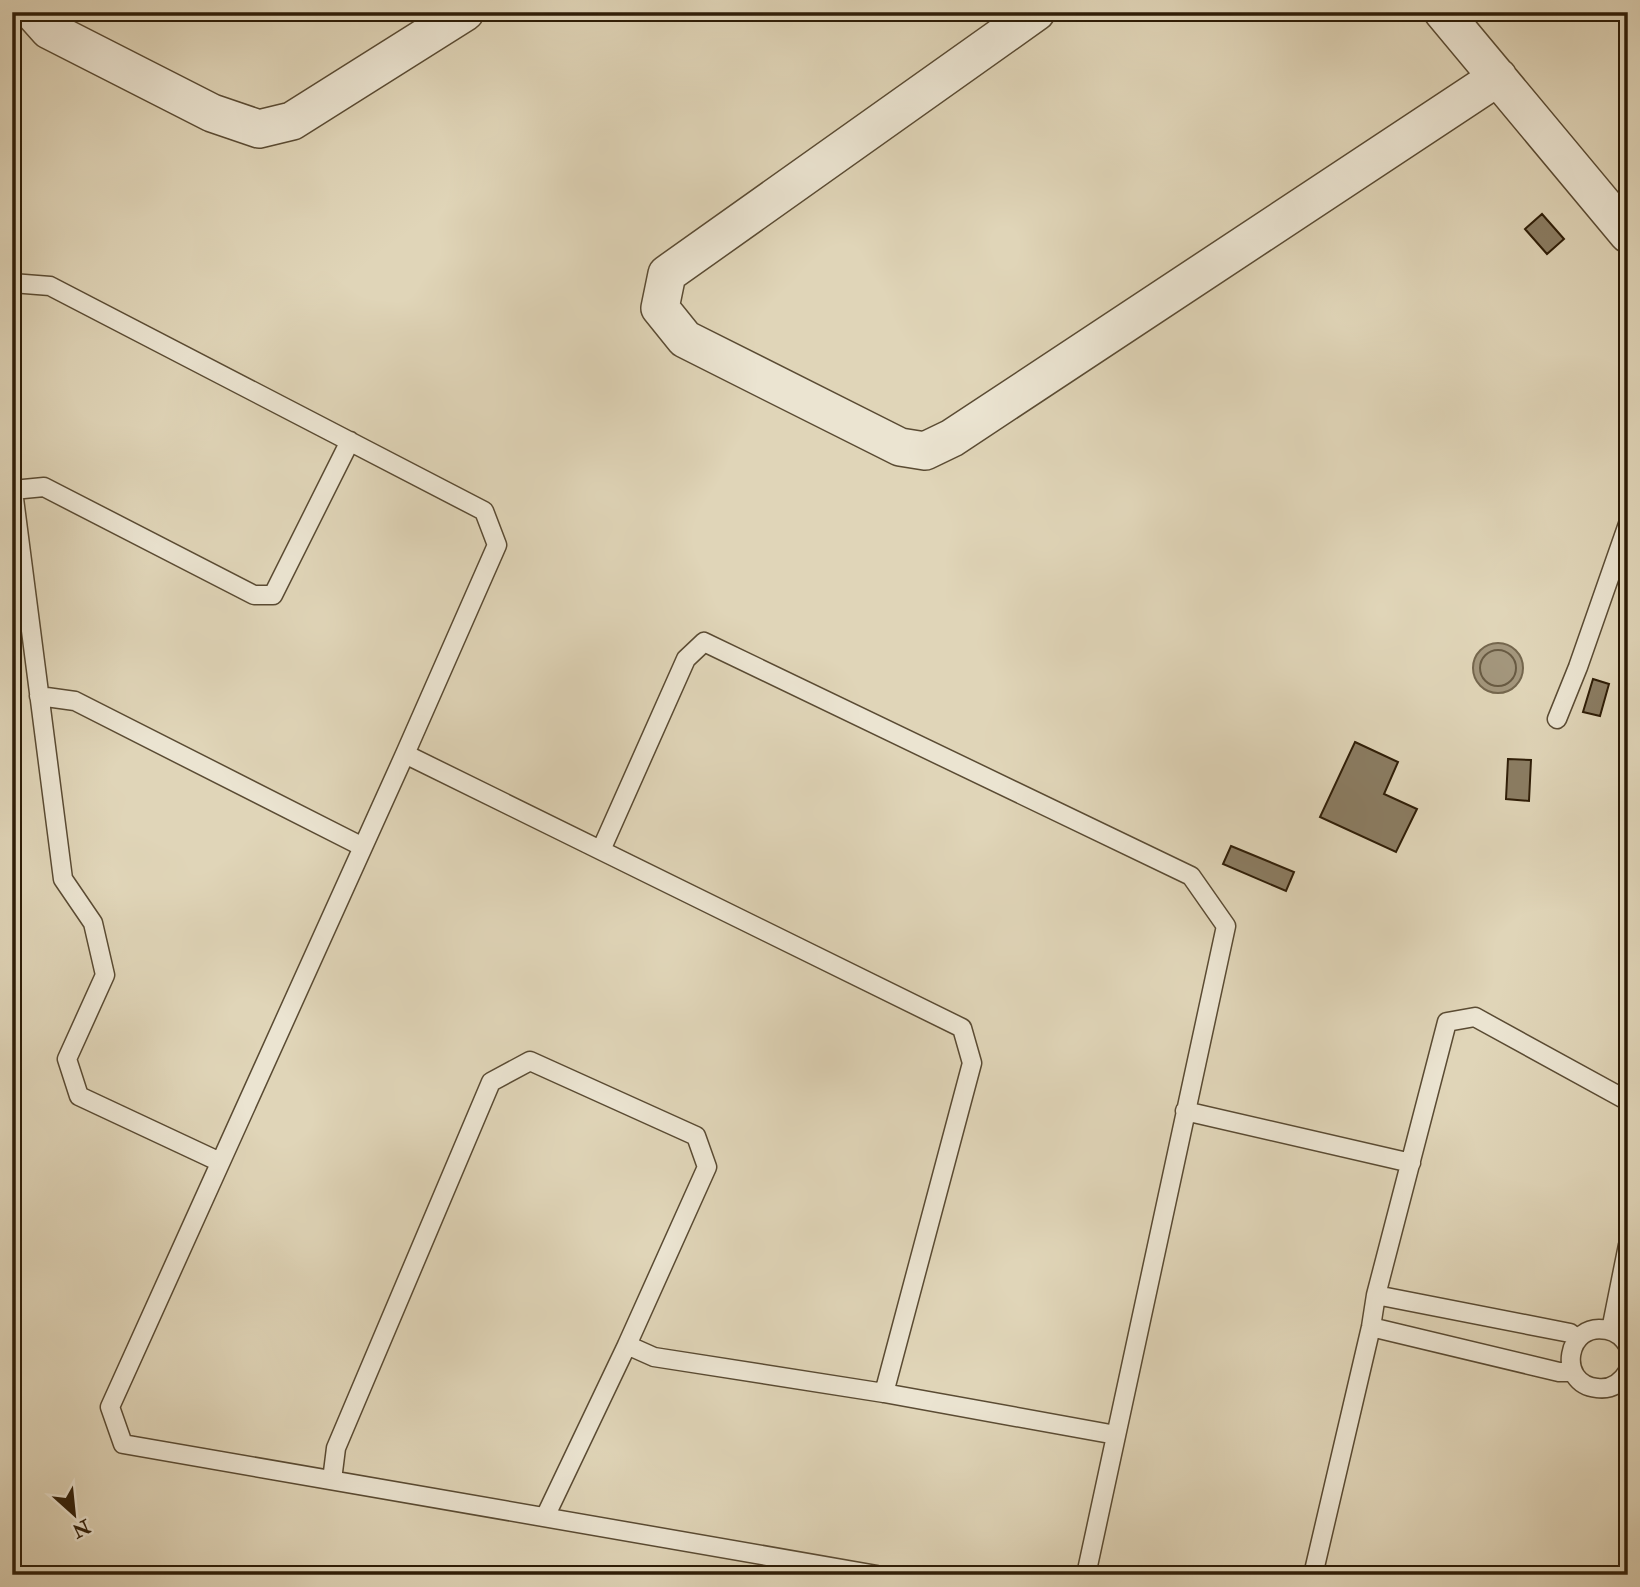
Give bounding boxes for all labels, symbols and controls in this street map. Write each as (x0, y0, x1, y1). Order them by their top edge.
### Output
north arrow (38, 1478, 108, 1548)
text: N (67, 1513, 95, 1543)

